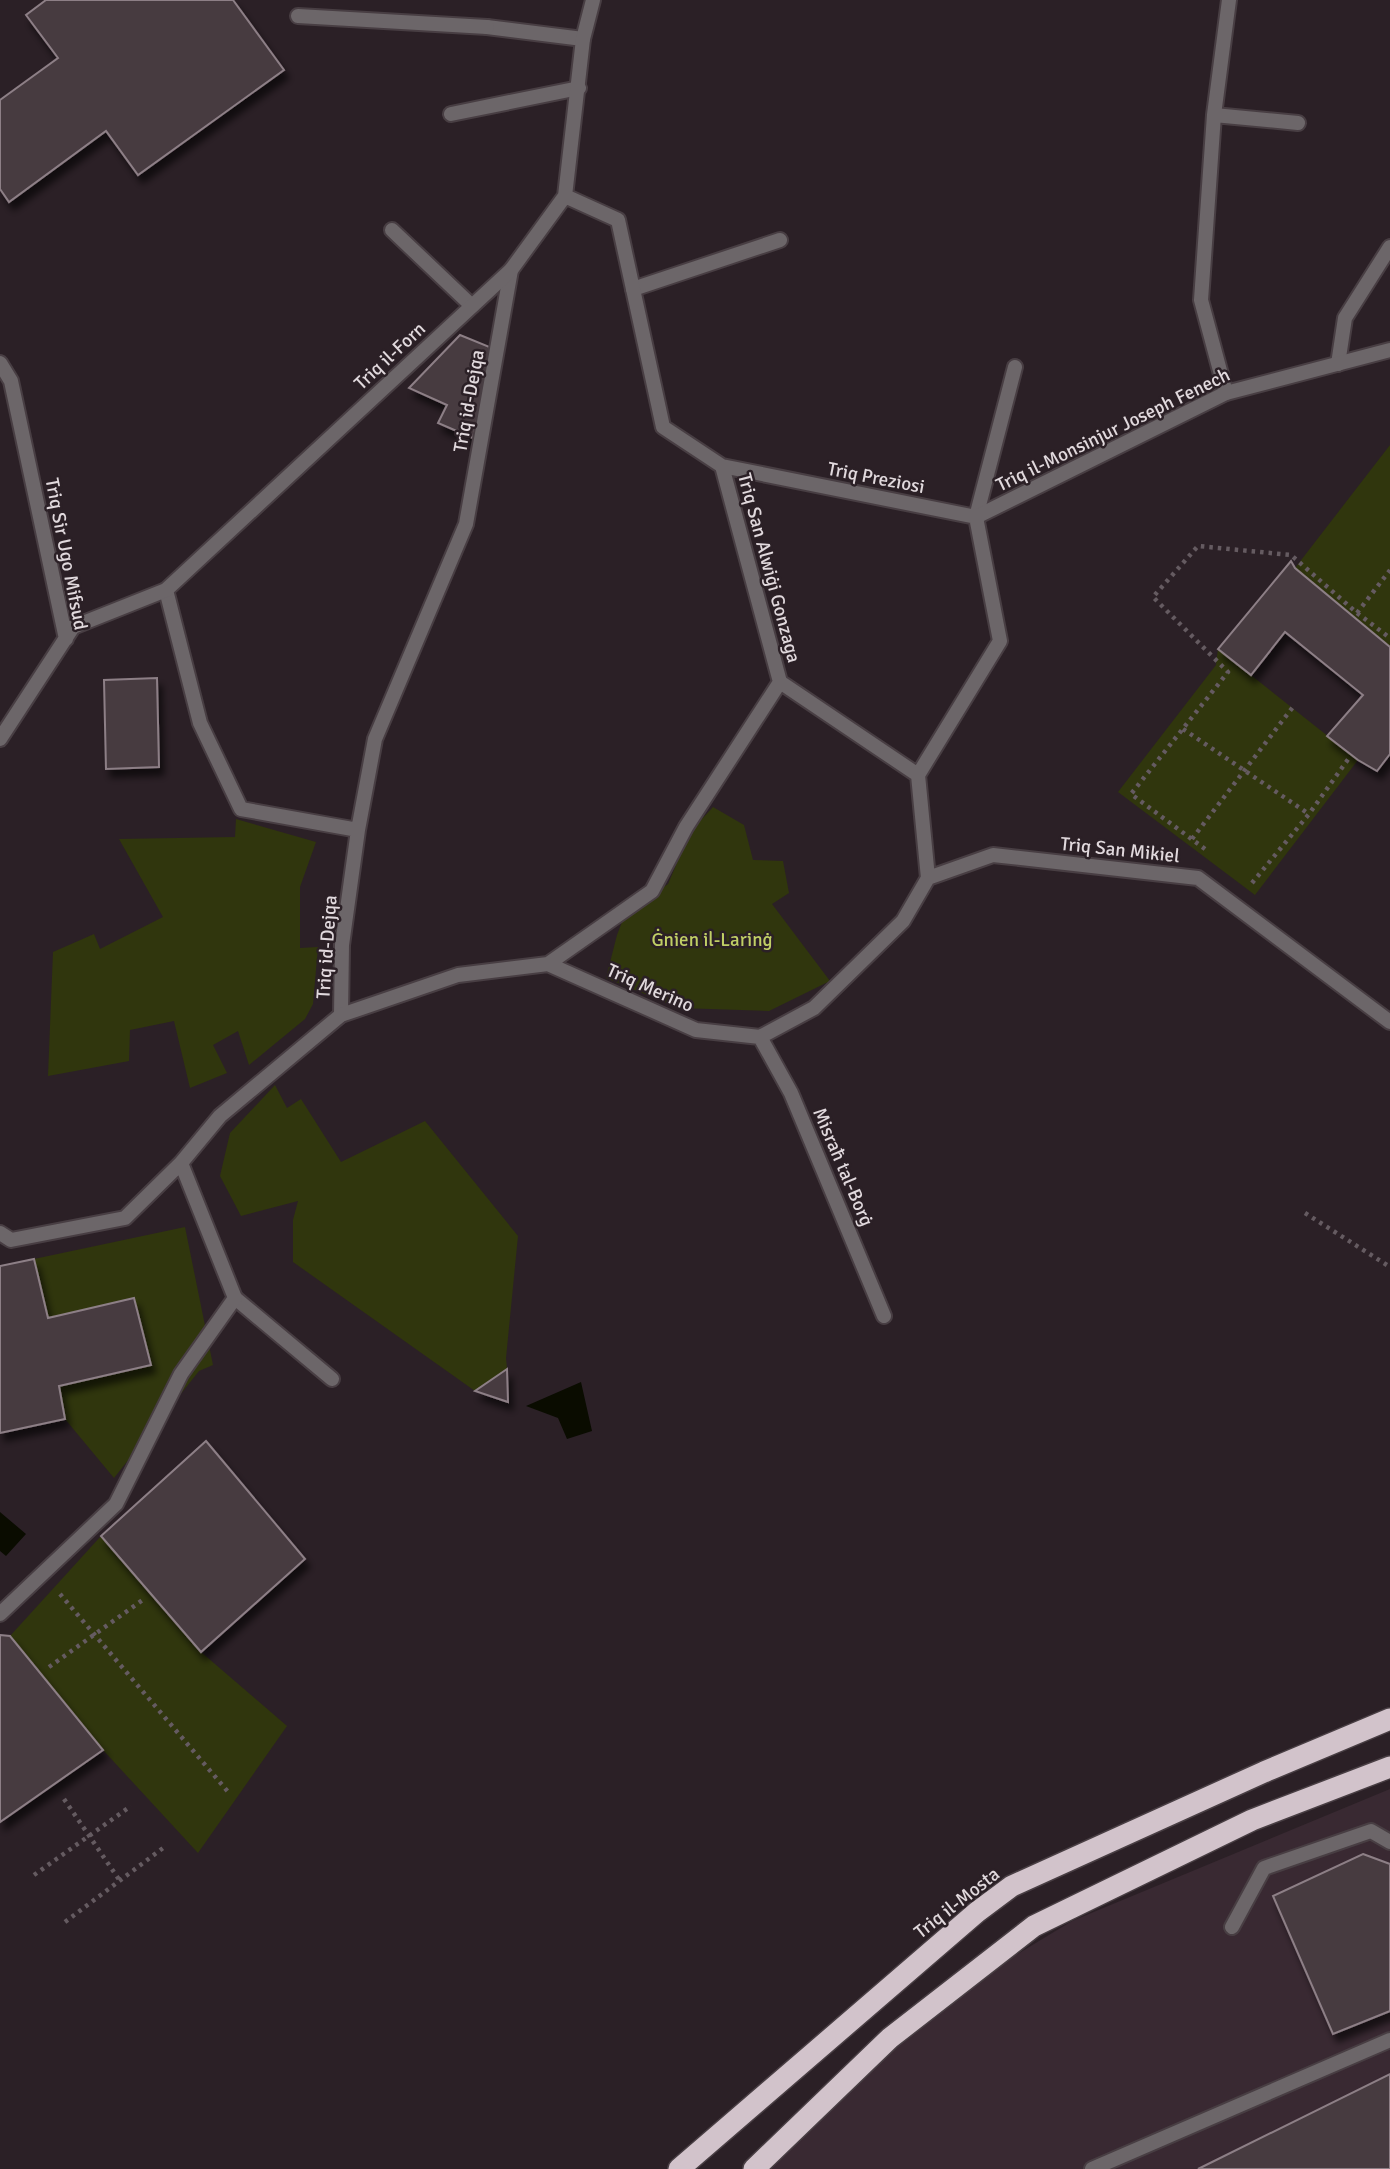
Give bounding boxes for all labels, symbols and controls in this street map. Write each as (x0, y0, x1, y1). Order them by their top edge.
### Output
street label: Triq il-Forn (349, 317, 431, 395)
street label: Triq id-Dejqa (448, 348, 490, 454)
street label: Triq il-Monsinjur Joseph Fenech (992, 363, 1234, 497)
street label: Triq Preziosi (825, 457, 927, 499)
street label: Triq San Alwiġi Gonzaga (732, 471, 806, 665)
street label: Triq Sir Ugo Mifsud (39, 476, 93, 632)
street label: Triq San Mikiel (1059, 832, 1181, 868)
street label: Triq id-Dejqa (311, 894, 343, 1000)
park label: Ġnien il-Larinġ (651, 928, 773, 952)
street label: Triq Merino (603, 958, 697, 1018)
street label: Misraħ tal-Borġ (807, 1104, 879, 1230)
street label: Triq il-Mosta (909, 1862, 1005, 1944)

